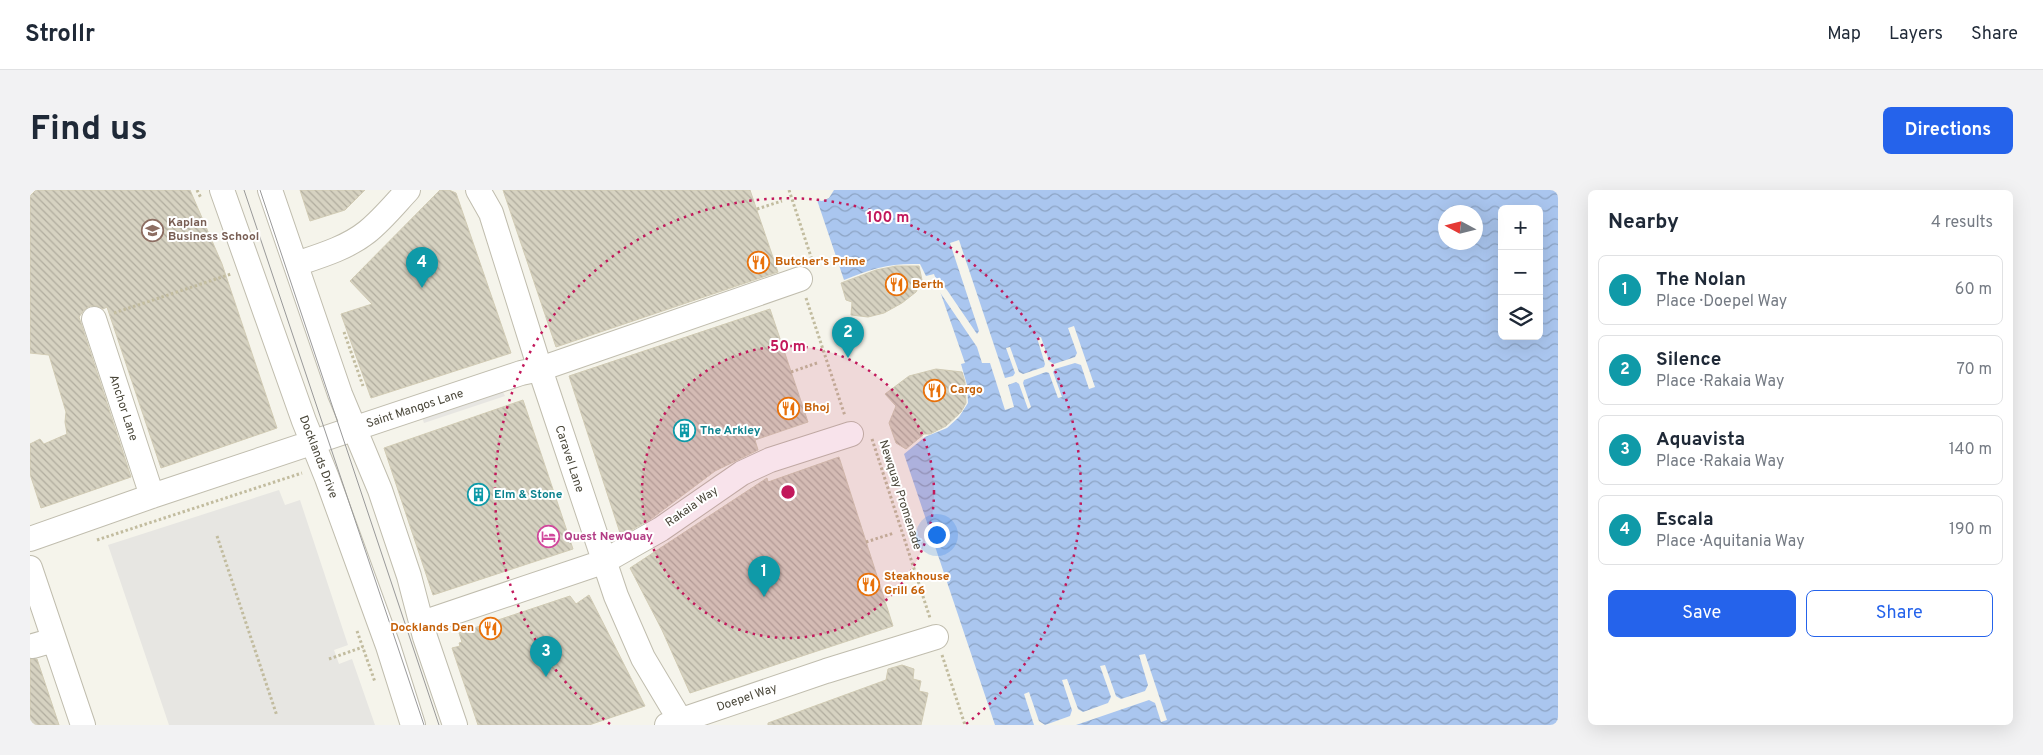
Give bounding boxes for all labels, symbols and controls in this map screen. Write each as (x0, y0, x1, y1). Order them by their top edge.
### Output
text: Strollr (25, 20, 95, 50)
text: Map (1827, 23, 1861, 46)
text: Layers (1889, 23, 1943, 46)
text: Share (1971, 23, 2018, 46)
button: Directions (1883, 107, 2013, 154)
text: Find us (30, 108, 148, 152)
north arrow (1438, 205, 1483, 250)
map controls (1498, 205, 1543, 340)
button: + (1498, 205, 1543, 250)
text: 100 m (867, 209, 909, 228)
text: Nearby (1608, 209, 1679, 236)
text: 4 results (1931, 213, 1993, 233)
place label: Kaplan Business School (168, 215, 259, 245)
school or university icon: Kaplan Business School (140, 218, 164, 242)
pin: 4 (406, 247, 438, 288)
restaurant icon: Butcher's Prime (747, 250, 771, 274)
button: − (1498, 250, 1543, 295)
place label: Butcher's Prime (775, 254, 866, 270)
text: The Nolan (1656, 268, 1746, 292)
restaurant icon: Berth (884, 273, 908, 297)
place label: Berth (912, 277, 944, 293)
text: 1 (1622, 280, 1628, 300)
text: 60 m (1955, 280, 1992, 300)
text: Place · Doepel Way (1656, 292, 1787, 312)
button: layers (1498, 295, 1543, 340)
pin: 2 (832, 317, 864, 358)
text: 50 m (770, 338, 806, 357)
text: Silence (1656, 348, 1721, 372)
text: 2 (1620, 360, 1630, 380)
text: 70 m (1957, 360, 1992, 380)
text: Place · Rakaia Way (1656, 372, 1784, 392)
street label: Anchor Lane (105, 373, 141, 443)
restaurant icon: Cargo (922, 378, 946, 402)
place label: Cargo (950, 382, 983, 398)
street label: Saint Mangos Lane (364, 386, 466, 432)
restaurant icon: Bhoj (776, 396, 800, 420)
place label: Bhoj (804, 400, 830, 416)
street label: Docklands Drive (295, 413, 341, 501)
building icon: The Arkley (672, 419, 696, 443)
street label: Caravel Lane (551, 423, 587, 495)
place label: The Arkley (700, 423, 761, 439)
text: Aquavista (1656, 428, 1745, 452)
street label: Newquay Promenade (875, 438, 925, 552)
text: 3 (1620, 440, 1630, 460)
text: 140 m (1949, 440, 1992, 460)
text: Place · Rakaia Way (1656, 452, 1784, 472)
building icon: Elm & Stone (466, 483, 490, 507)
street label: Rakaia Way (662, 483, 722, 531)
centre of rings (779, 483, 797, 501)
place label: Elm & Stone (494, 487, 563, 503)
text: Escala (1656, 508, 1714, 532)
text: 4 (1620, 520, 1630, 540)
text: 190 m (1949, 520, 1992, 540)
your location (924, 522, 950, 548)
hotel icon: Quest NewQuay (536, 525, 560, 549)
place label: Quest NewQuay (564, 529, 653, 545)
text: Place · Aquitania Way (1656, 532, 1805, 552)
pin: 1 (748, 556, 780, 597)
place label: Steakhouse Grill 66 (884, 569, 950, 599)
restaurant icon: Steakhouse Grill 66 (856, 572, 880, 596)
button: Save (1608, 590, 1796, 637)
button: Share (1806, 590, 1993, 637)
restaurant icon: Docklands Den (478, 616, 502, 640)
place label: Docklands Den (390, 620, 474, 636)
pin: 3 (530, 636, 562, 677)
street label: Doepel Way (715, 680, 779, 716)

